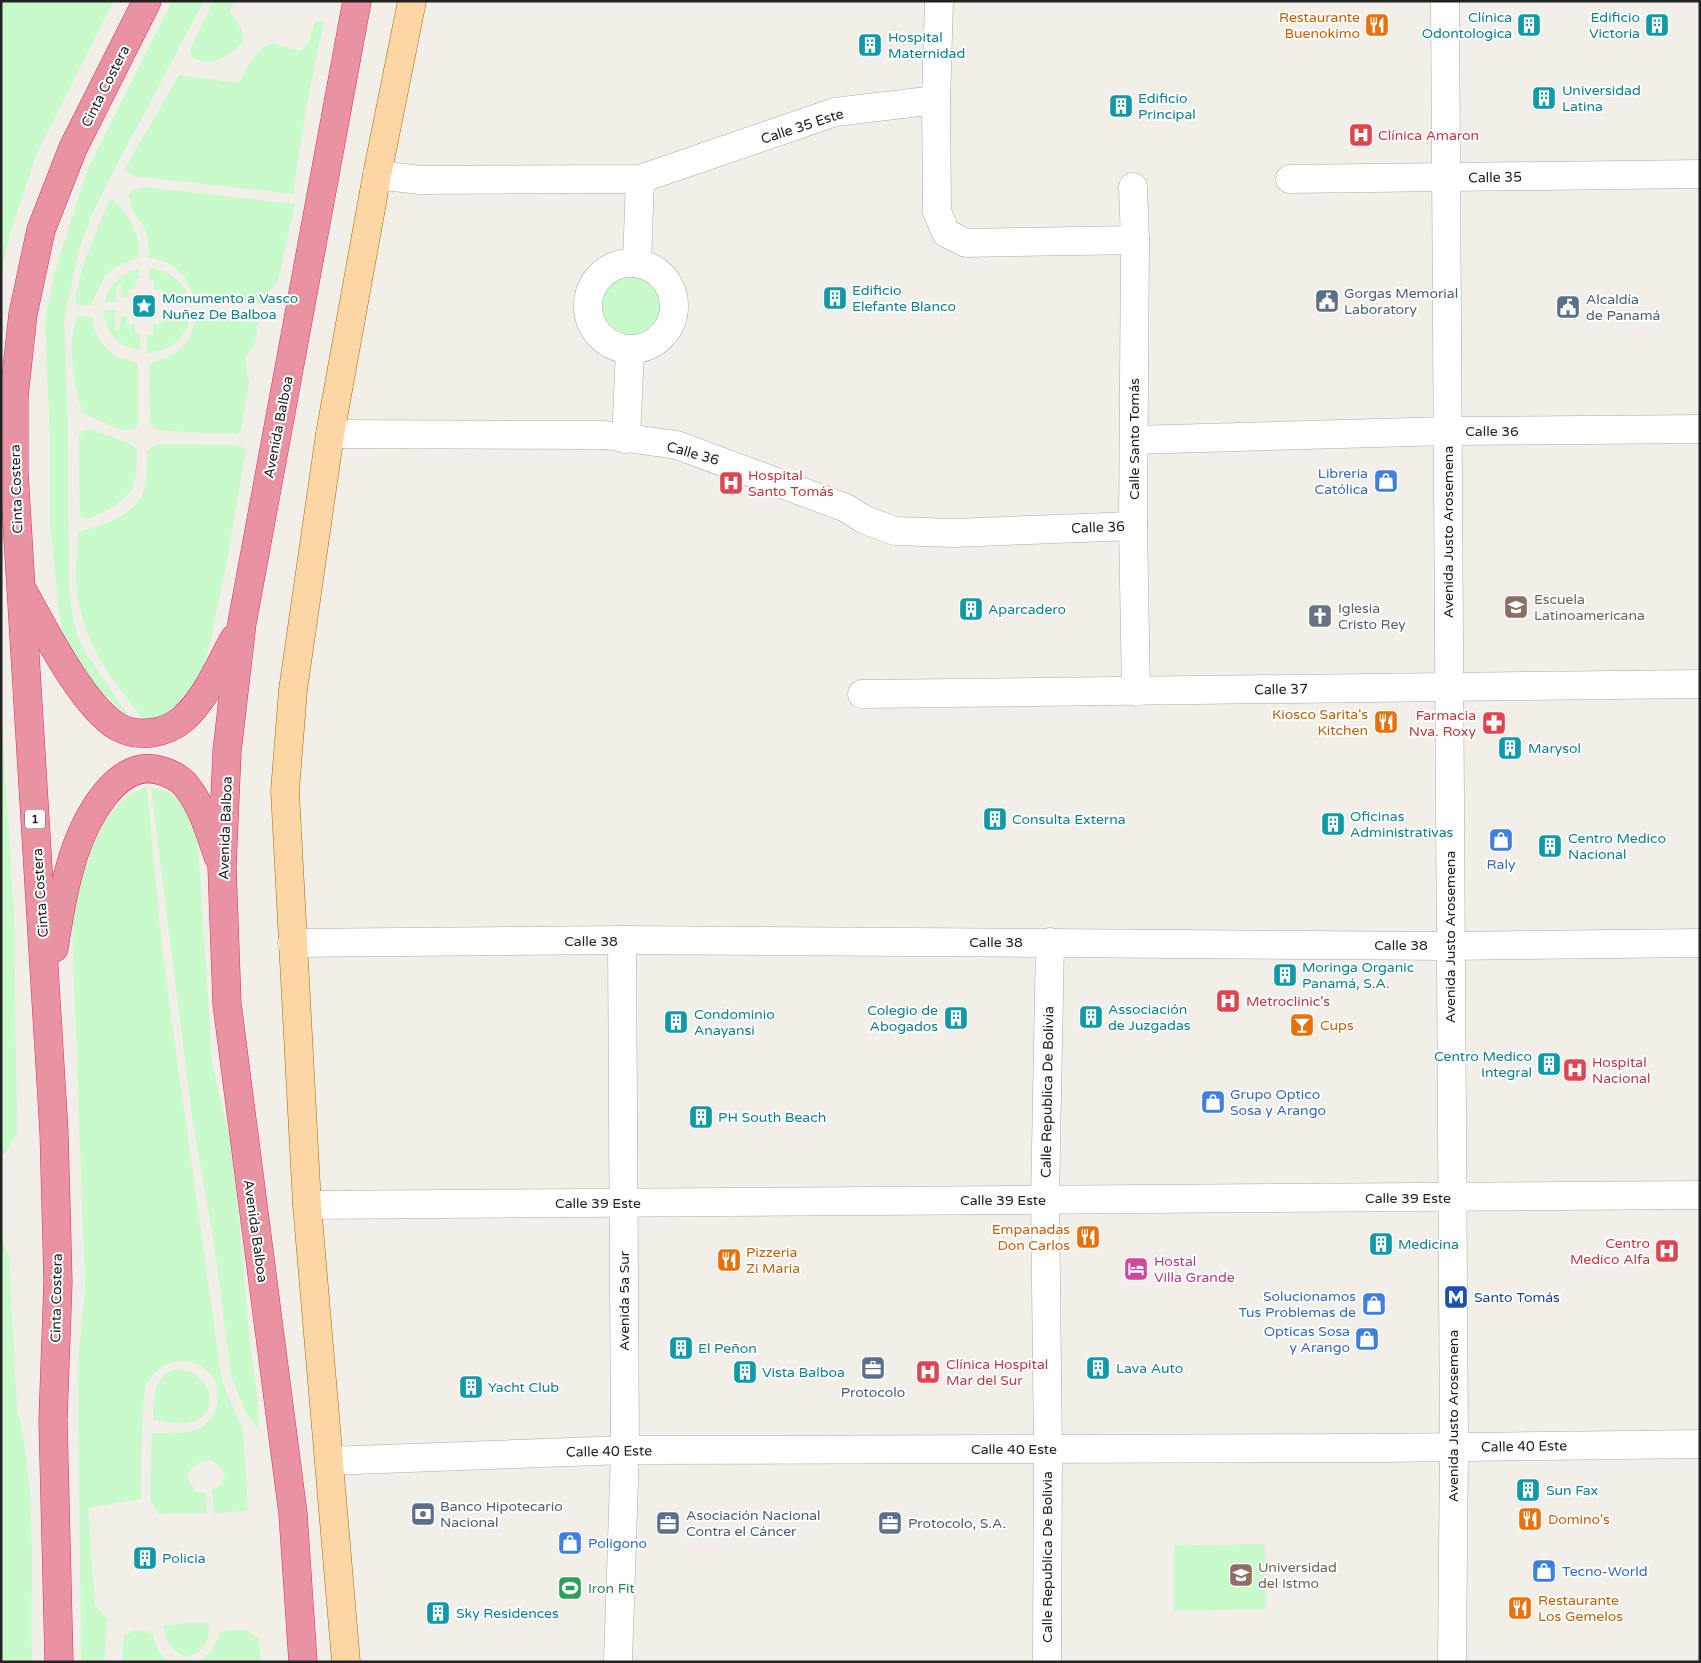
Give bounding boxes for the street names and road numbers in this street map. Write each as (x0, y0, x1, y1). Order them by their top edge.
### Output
street label: Cinta Costera (78, 42, 133, 130)
street label: Calle 35 Este (759, 105, 846, 148)
street label: Calle 35 (1468, 169, 1522, 186)
street label: Avenida Balboa (260, 375, 297, 480)
street label: Calle Santo Tomás (1126, 378, 1143, 500)
street label: Calle 36 (1465, 423, 1519, 440)
street label: Calle 36 (665, 438, 721, 469)
street label: Cinta Costera (6, 444, 27, 534)
street label: Avenida Justo Arosemena (1440, 446, 1457, 618)
street label: Calle 36 (1071, 518, 1125, 537)
street label: Calle 37 (1254, 681, 1308, 698)
street label: Avenida Balboa (215, 776, 236, 880)
road number: 1 (25, 810, 45, 829)
street label: Cinta Costera (29, 848, 52, 938)
street label: Avenida Justo Arosemena (1442, 851, 1459, 1023)
street label: Calle 38 (564, 933, 618, 950)
street label: Calle 38 (969, 934, 1023, 951)
street label: Calle 38 (1374, 937, 1428, 954)
street label: Calle Republica De Bolivia (1038, 1006, 1057, 1178)
street label: Avenida Balboa (240, 1178, 271, 1284)
street label: Calle 39 Este (1365, 1190, 1451, 1207)
street label: Calle 39 Este (960, 1192, 1046, 1209)
street label: Calle 39 Este (555, 1195, 641, 1212)
street label: Avenida 5a Sur (616, 1250, 633, 1351)
street label: Cinta Costera (47, 1253, 66, 1343)
street label: Avenida Justo Arosemena (1445, 1330, 1462, 1502)
street label: Calle 40 Este (1481, 1437, 1567, 1456)
street label: Calle 40 Este (971, 1441, 1057, 1458)
street label: Calle 40 Este (566, 1442, 652, 1461)
street label: Calle Republica De Bolivia (1039, 1471, 1056, 1643)

